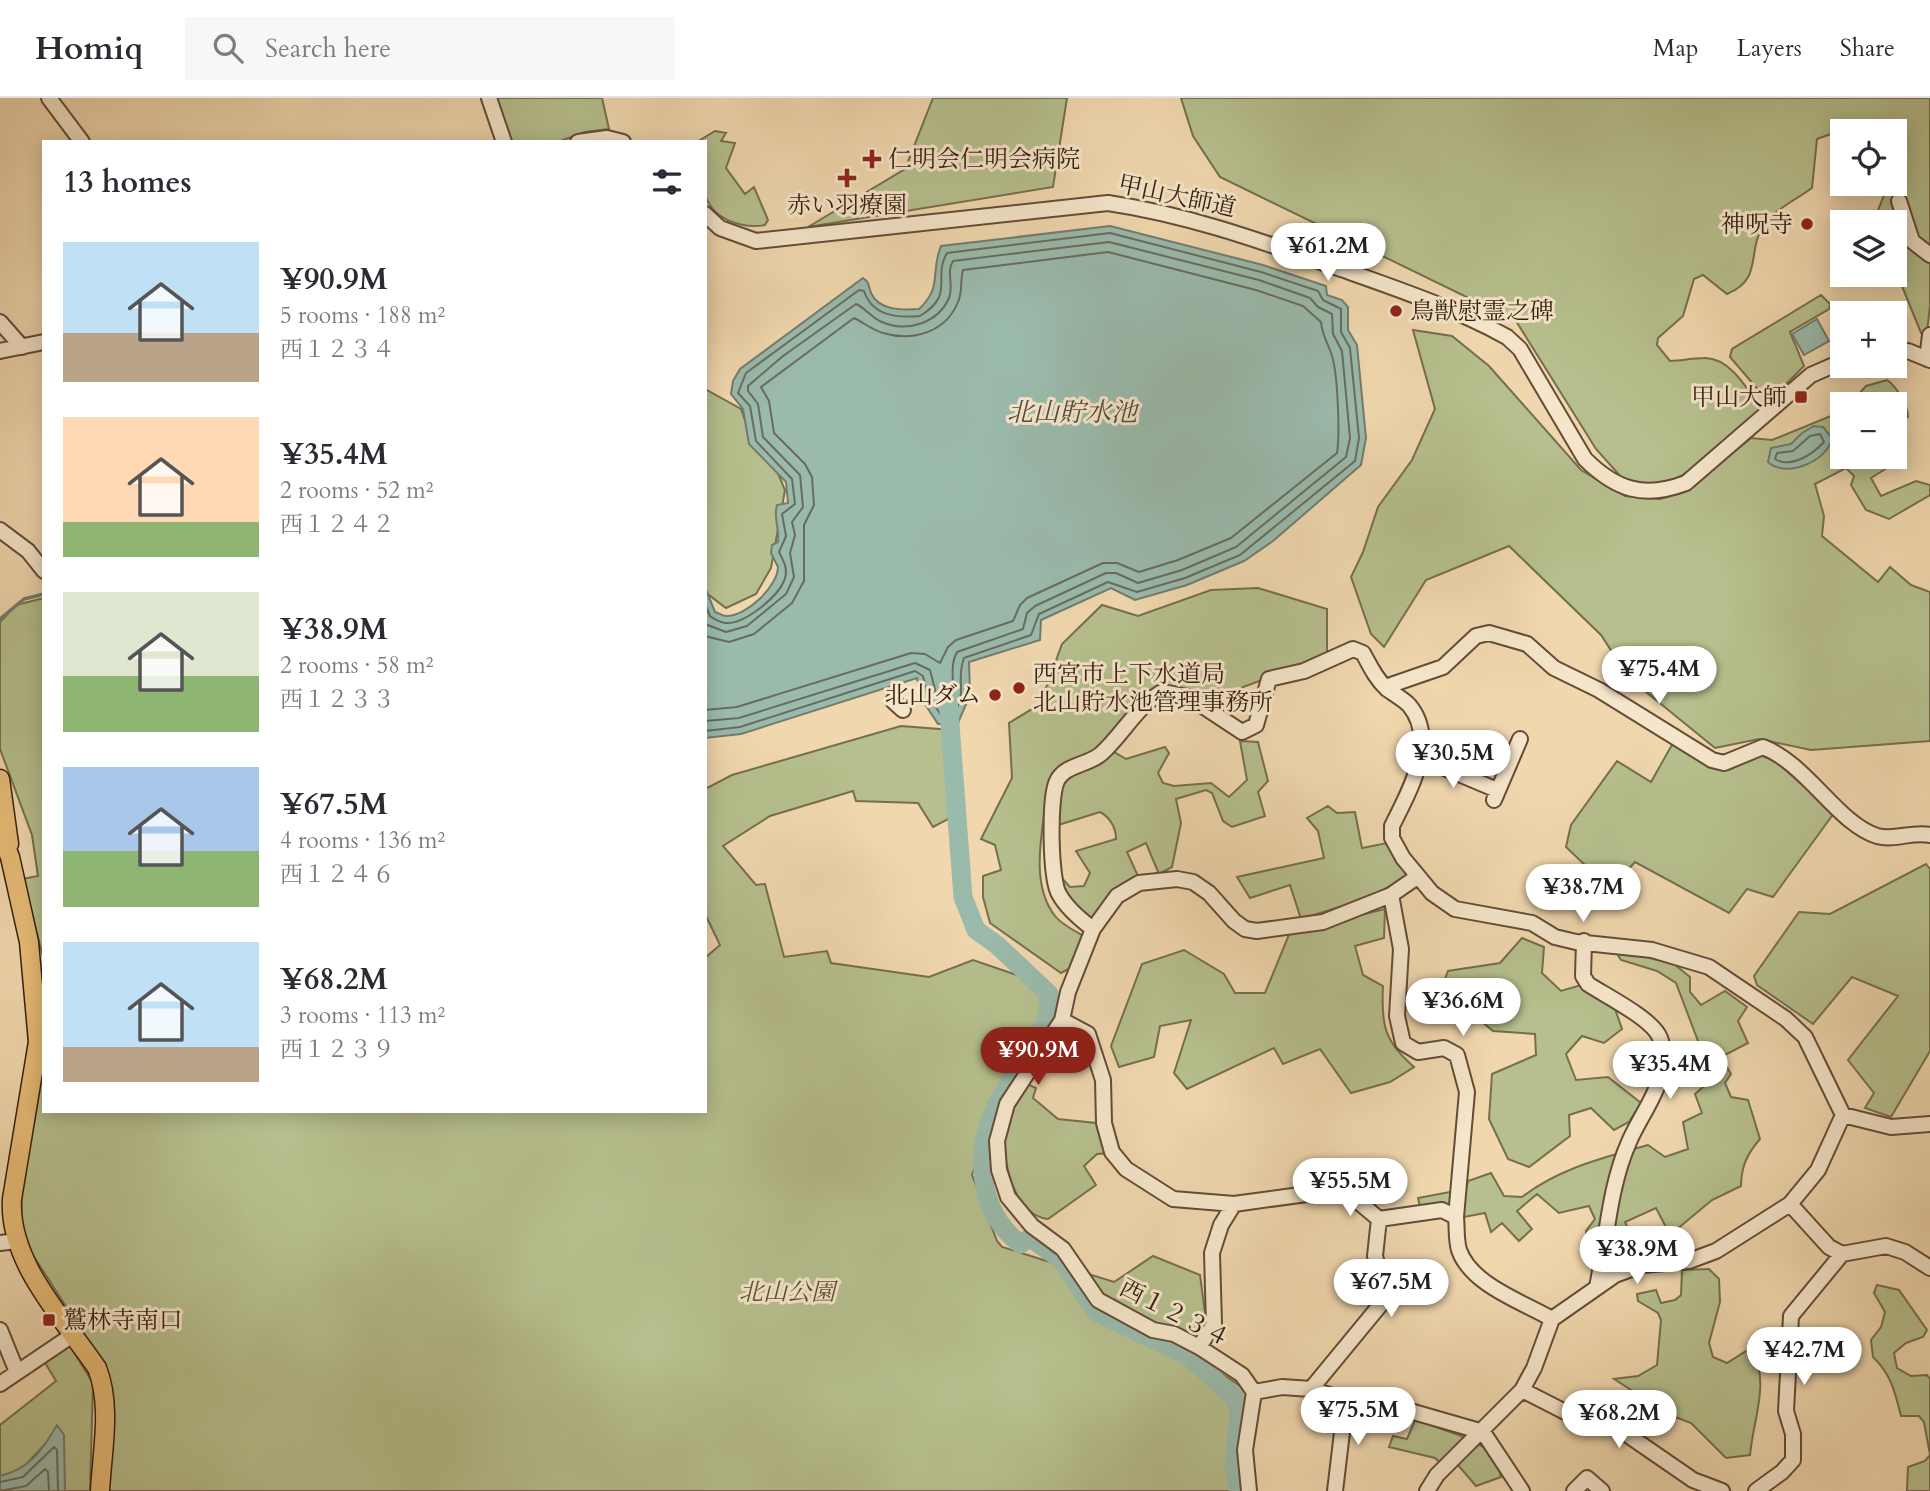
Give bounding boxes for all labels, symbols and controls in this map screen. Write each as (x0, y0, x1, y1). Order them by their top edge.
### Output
search box (185, 17, 675, 80)
text: Homiq (35, 26, 143, 71)
icon: search (209, 29, 247, 67)
text: Search here (265, 31, 391, 66)
text: Map (1653, 32, 1699, 65)
text: Layers (1737, 32, 1802, 65)
text: Share (1840, 32, 1895, 65)
map controls (1830, 119, 1907, 469)
button: locate (1830, 119, 1907, 196)
place label: 仁明会仁明会病院 (888, 143, 1080, 176)
marker: 仁明会仁明会病院 (862, 149, 882, 169)
text: 13 homes (63, 162, 192, 203)
icon: filters (648, 163, 686, 201)
marker: 赤い羽療園 (837, 168, 857, 188)
street label: 甲山大師道 (1115, 168, 1239, 225)
place label: 赤い羽療園 (787, 189, 907, 222)
place label: 神呪寺 (1721, 208, 1793, 241)
button: layers (1830, 210, 1907, 287)
marker: 神呪寺 (1799, 216, 1815, 232)
pin: ¥61.2M (1271, 223, 1385, 283)
text: ¥61.2M (1287, 230, 1369, 261)
text: ¥90.9M (280, 259, 388, 300)
icon: home (119, 270, 203, 354)
place label: 鳥獣慰霊之碑 (1410, 295, 1554, 328)
text: 5 rooms · 188 m² (280, 300, 445, 331)
button: + (1830, 301, 1907, 378)
marker: 鳥獣慰霊之碑 (1388, 303, 1404, 319)
text: 西１２３４ (280, 334, 395, 365)
place label: 甲山大師 (1691, 381, 1787, 414)
marker: 甲山大師 (1793, 389, 1809, 405)
button: − (1830, 392, 1907, 469)
water label: 北山貯水池 (1007, 395, 1140, 430)
text: ¥35.4M (280, 434, 388, 475)
icon: home (119, 445, 203, 529)
text: 2 rooms · 52 m² (280, 475, 433, 506)
text: 西１２４２ (280, 509, 395, 540)
text: ¥38.9M (280, 609, 388, 650)
icon: home (119, 620, 203, 704)
pin: ¥75.4M (1602, 646, 1716, 706)
text: 2 rooms · 58 m² (280, 650, 433, 681)
text: ¥75.4M (1618, 653, 1700, 684)
place label: 西宮市上下水道局 北山貯水池管理事務所 (1033, 658, 1273, 719)
place label: 北山ダム (885, 679, 981, 712)
marker: 西宮市上下水道局 北山貯水池管理事務所 (1011, 680, 1027, 696)
text: 西１２３３ (280, 684, 395, 715)
marker: 北山ダム (987, 687, 1003, 703)
pin: ¥30.5M (1396, 730, 1510, 790)
text: ¥30.5M (1412, 737, 1494, 768)
text: ¥67.5M (280, 784, 388, 825)
icon: home (119, 795, 203, 879)
text: 4 rooms · 136 m² (280, 825, 445, 856)
text: 西１２４６ (280, 859, 395, 890)
pin: ¥38.7M (1526, 864, 1640, 924)
text: ¥38.7M (1542, 871, 1624, 902)
text: ¥68.2M (280, 959, 388, 1000)
icon: home (119, 970, 203, 1054)
pin: ¥36.6M (1406, 978, 1520, 1038)
text: ¥36.6M (1422, 985, 1504, 1016)
text: 3 rooms · 113 m² (280, 1000, 445, 1031)
pin: ¥90.9M (981, 1028, 1095, 1087)
text: 西１２３９ (280, 1034, 395, 1065)
text: ¥90.9M (997, 1034, 1079, 1065)
pin: ¥35.4M (1613, 1042, 1727, 1101)
text: ¥35.4M (1629, 1048, 1711, 1079)
pin: ¥55.5M (1293, 1158, 1407, 1218)
text: ¥55.5M (1309, 1165, 1391, 1196)
pin: ¥38.9M (1580, 1226, 1694, 1286)
text: ¥38.9M (1596, 1233, 1678, 1264)
pin: ¥67.5M (1334, 1260, 1448, 1319)
text: ¥67.5M (1350, 1266, 1432, 1297)
street label: 西１２３４ (1114, 1272, 1236, 1355)
park label: 北山公園 (739, 1276, 839, 1309)
place label: 鷲林寺南口 (63, 1304, 183, 1337)
marker: 鷲林寺南口 (41, 1312, 57, 1328)
pin: ¥42.7M (1747, 1328, 1861, 1387)
text: ¥42.7M (1763, 1334, 1845, 1365)
pin: ¥75.5M (1301, 1388, 1415, 1447)
pin: ¥68.2M (1562, 1390, 1676, 1450)
text: ¥75.5M (1317, 1394, 1399, 1425)
text: ¥68.2M (1578, 1397, 1660, 1428)

